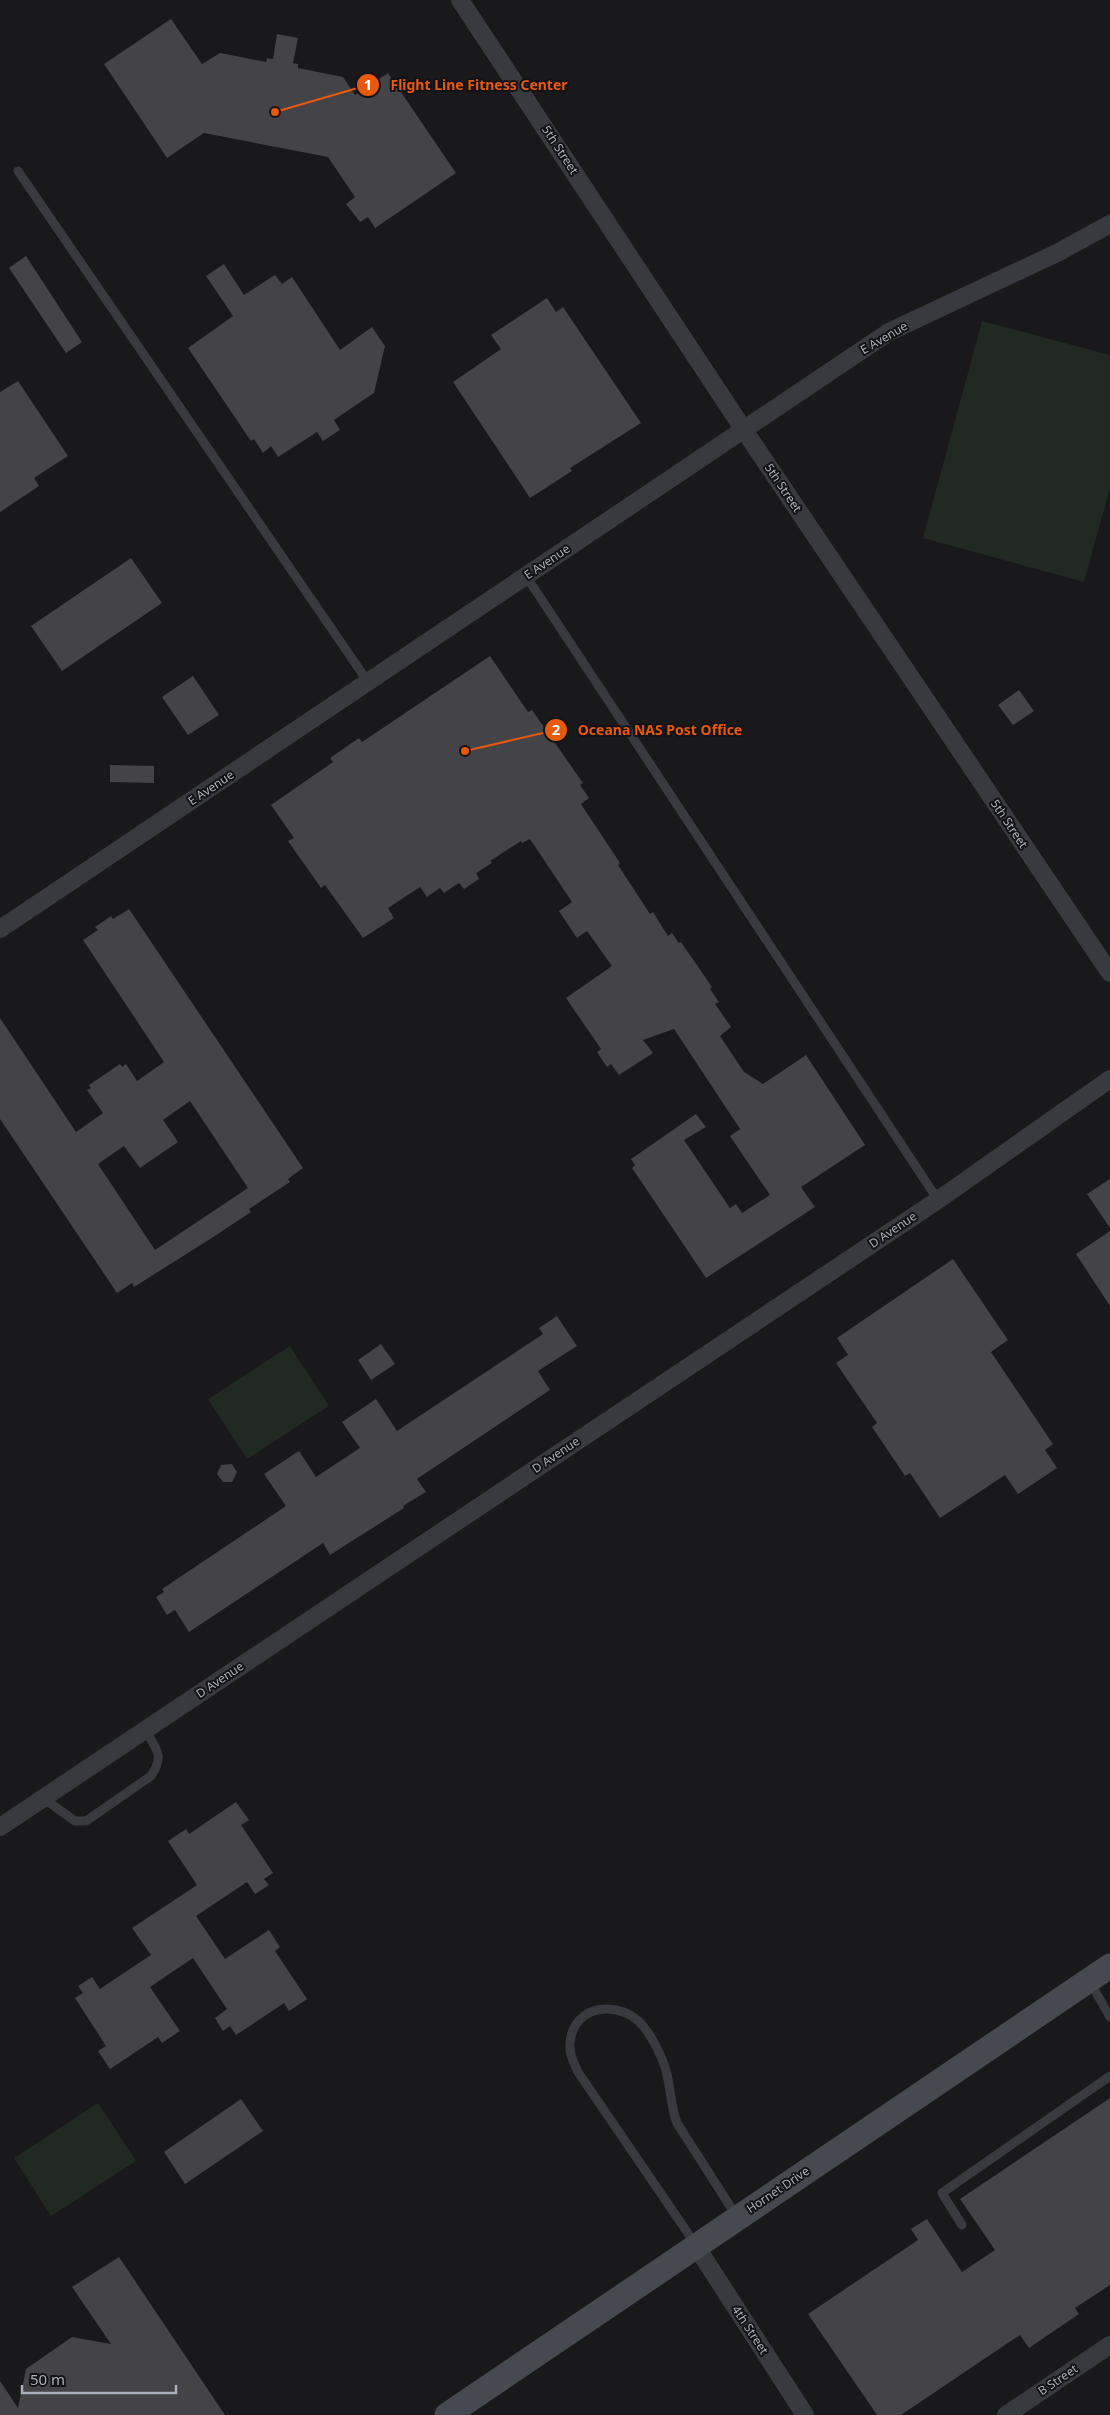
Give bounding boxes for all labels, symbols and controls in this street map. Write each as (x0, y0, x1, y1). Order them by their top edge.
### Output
callout: Flight Line Fitness Center (356, 71, 578, 100)
text: 1 (364, 74, 372, 94)
text: Flight Line Fitness Center (390, 75, 568, 94)
street label: 5th Street (538, 122, 583, 178)
street label: E Avenue (857, 317, 911, 358)
street label: 5th Street (761, 460, 806, 516)
street label: E Avenue (520, 540, 573, 583)
callout: Oceana NAS Post Office (543, 715, 753, 744)
text: 2 (552, 719, 561, 739)
text: Oceana NAS Post Office (578, 720, 742, 739)
street label: E Avenue (184, 766, 237, 809)
street label: 5th Street (987, 796, 1032, 852)
street label: D Avenue (866, 1207, 920, 1252)
street label: D Avenue (529, 1432, 583, 1477)
street label: D Avenue (193, 1657, 247, 1702)
street label: Hornet Drive (743, 2162, 813, 2217)
street label: 4th Street (728, 2302, 773, 2358)
street label: B Street (1035, 2360, 1081, 2399)
scale bar (22, 2362, 176, 2394)
text: 50 m (30, 2369, 65, 2389)

